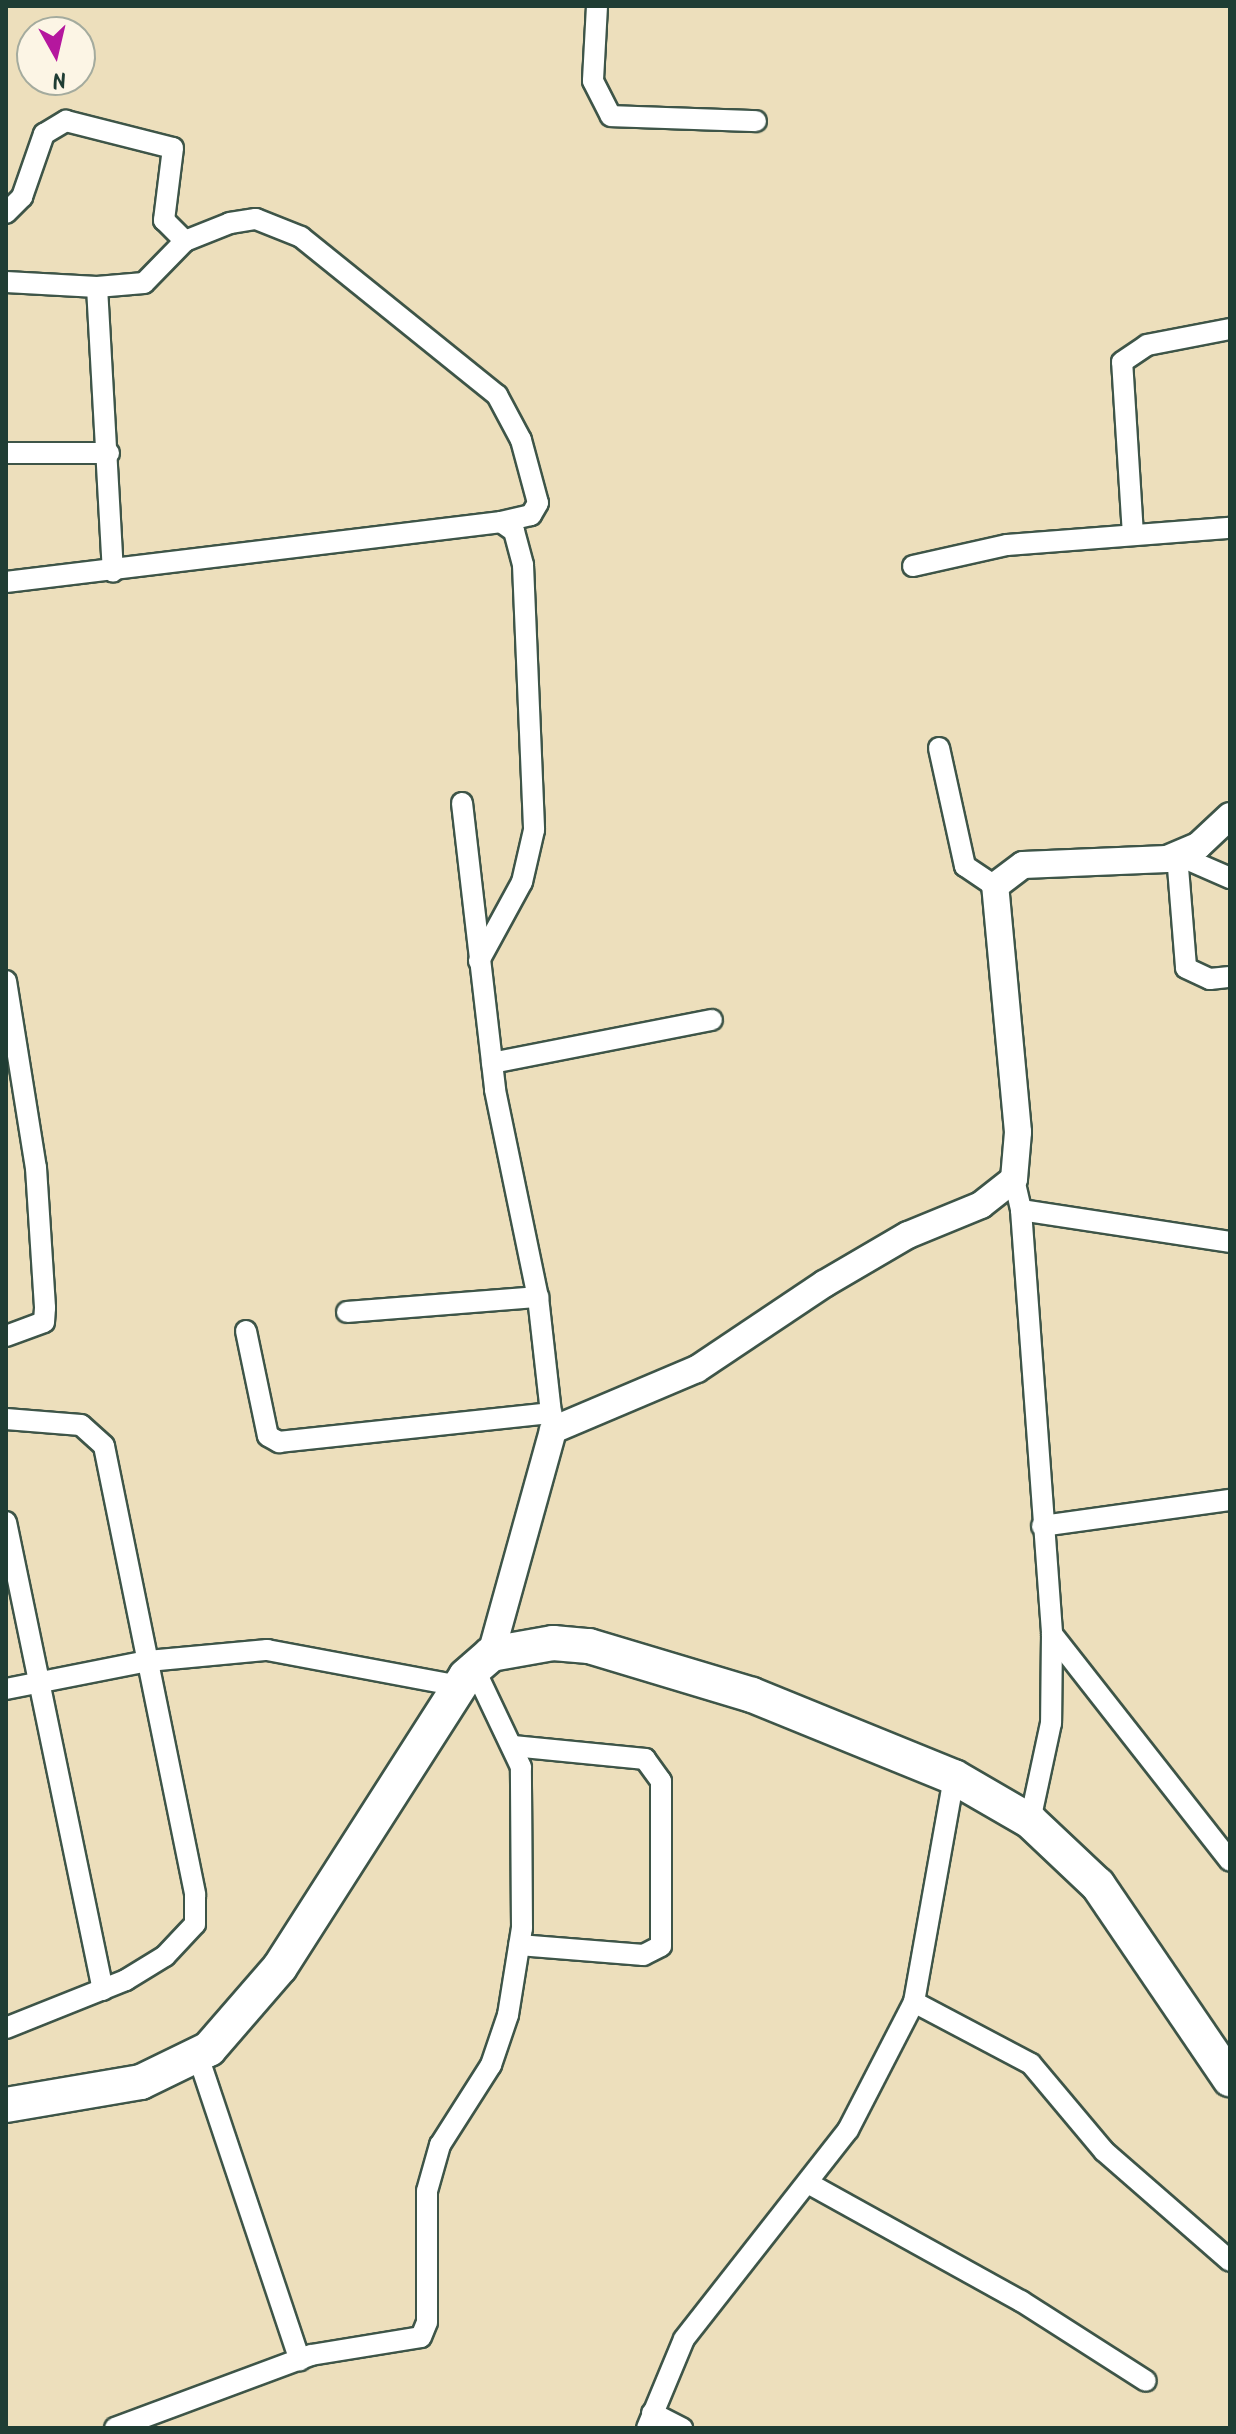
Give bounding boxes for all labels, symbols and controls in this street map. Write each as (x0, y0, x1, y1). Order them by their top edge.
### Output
north arrow (16, 16, 96, 96)
text: N (50, 60, 68, 97)

